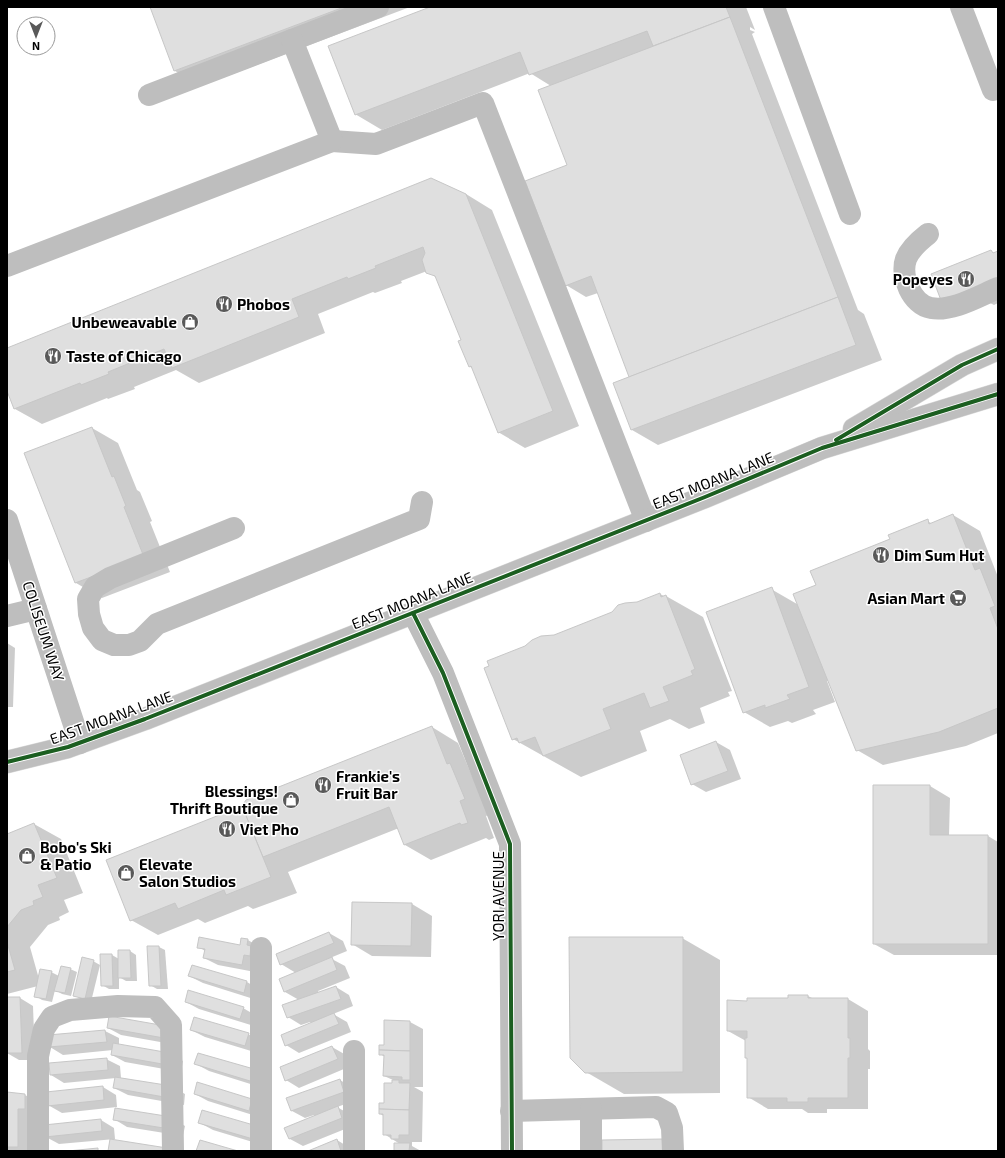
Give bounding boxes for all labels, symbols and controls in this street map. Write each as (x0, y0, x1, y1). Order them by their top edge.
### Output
north arrow (16, 16, 56, 56)
text: N (32, 40, 40, 53)
restaurant icon: Popeyes (956, 269, 976, 289)
place label: Popeyes (893, 270, 953, 289)
restaurant icon: Phobos (214, 294, 234, 314)
place label: Phobos (237, 295, 290, 313)
shop icon: Unbeweavable (180, 312, 200, 332)
place label: Unbeweavable (72, 313, 177, 331)
restaurant icon: Taste of Chicago (43, 346, 63, 366)
place label: Taste of Chicago (66, 347, 182, 365)
street label: EAST MOANA LANE (650, 447, 776, 513)
restaurant icon: Dim Sum Hut (871, 545, 891, 565)
place label: Dim Sum Hut (894, 546, 984, 564)
street label: EAST MOANA LANE (349, 567, 475, 633)
street label: COLISEUM WAY (19, 579, 69, 684)
supermarket icon: Asian Mart (948, 588, 968, 608)
place label: Asian Mart (867, 589, 945, 607)
street label: EAST MOANA LANE (47, 686, 175, 748)
place label: Frankie's Fruit Bar (336, 767, 400, 802)
restaurant icon: Frankie's Fruit Bar (313, 775, 333, 795)
place label: Blessings! Thrift Boutique (170, 782, 278, 817)
shop icon: Blessings! Thrift Boutique (281, 790, 301, 810)
restaurant icon: Viet Pho (217, 819, 237, 839)
place label: Viet Pho (240, 820, 299, 838)
place label: Bobo's Ski & Patio (40, 838, 112, 873)
shop icon: Bobo's Ski & Patio (17, 846, 37, 866)
street label: YORI AVENUE (489, 851, 507, 941)
place label: Elevate Salon Studios (139, 855, 236, 890)
shop icon: Elevate Salon Studios (116, 863, 136, 883)

